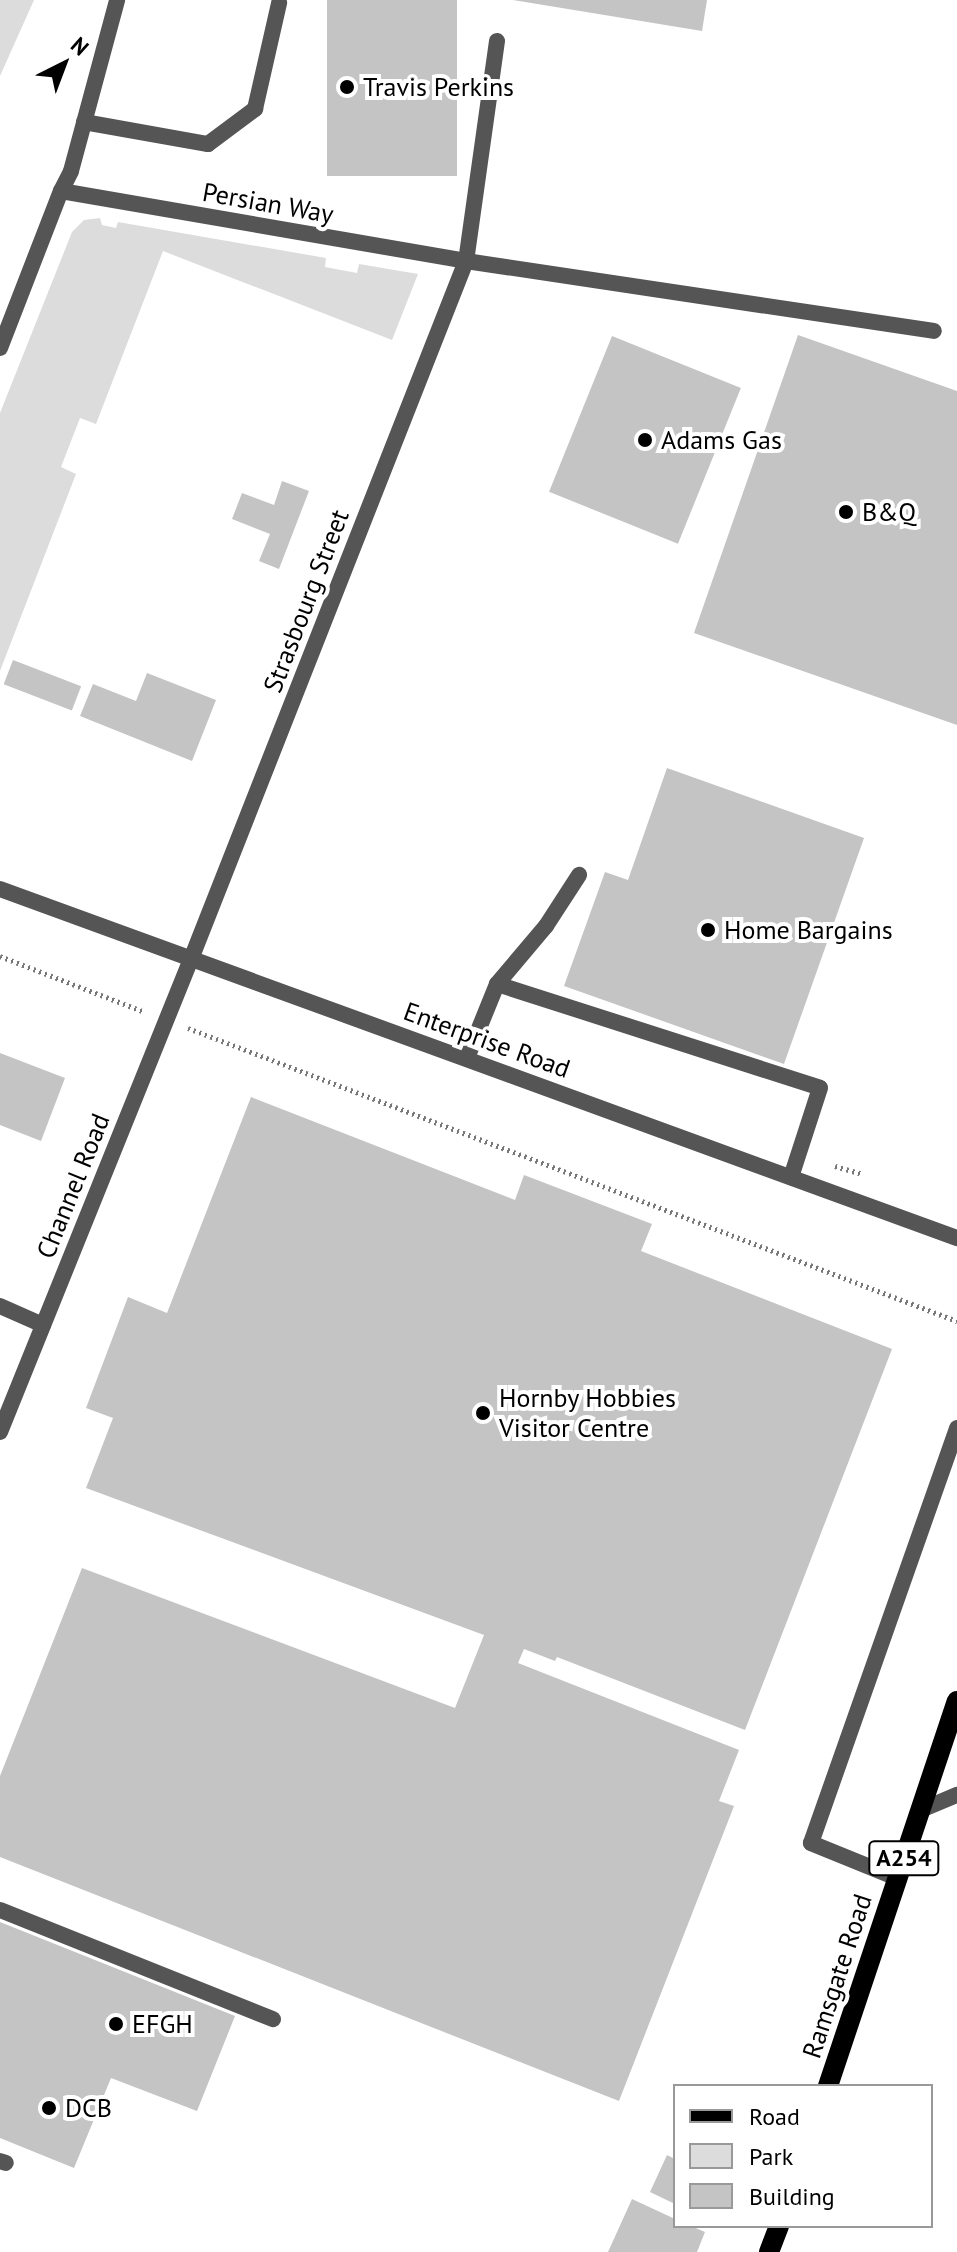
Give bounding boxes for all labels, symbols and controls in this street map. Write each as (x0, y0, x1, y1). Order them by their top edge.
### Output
north arrow (24, 24, 104, 104)
text: N (65, 31, 95, 61)
place label: Travis Perkins (363, 71, 514, 103)
marker: Travis Perkins (338, 78, 356, 96)
street label: Persian Way (200, 176, 336, 230)
place label: Adams Gas (661, 424, 782, 456)
marker: Adams Gas (636, 431, 654, 449)
place label: B&Q (862, 496, 916, 528)
marker: B&Q (837, 503, 855, 521)
street label: Strasbourg Street (257, 505, 355, 697)
place label: Home Bargains (724, 914, 893, 946)
marker: Home Bargains (699, 921, 717, 939)
street label: Enterprise Road (400, 995, 574, 1085)
street label: Channel Road (30, 1109, 116, 1263)
place label: Hornby Hobbies Visitor Centre (499, 1382, 677, 1444)
marker: Hornby Hobbies Visitor Centre (474, 1404, 492, 1422)
road number: A254 (868, 1838, 940, 1878)
street label: Ramsgate Road (796, 1890, 878, 2062)
place label: EFGH (132, 2008, 193, 2040)
marker: EFGH (107, 2015, 125, 2033)
legend (673, 2084, 933, 2228)
place label: DCB (65, 2092, 112, 2124)
marker: DCB (40, 2099, 58, 2117)
text: Road (749, 2101, 800, 2132)
text: Park (749, 2141, 793, 2172)
text: Building (749, 2181, 835, 2212)

